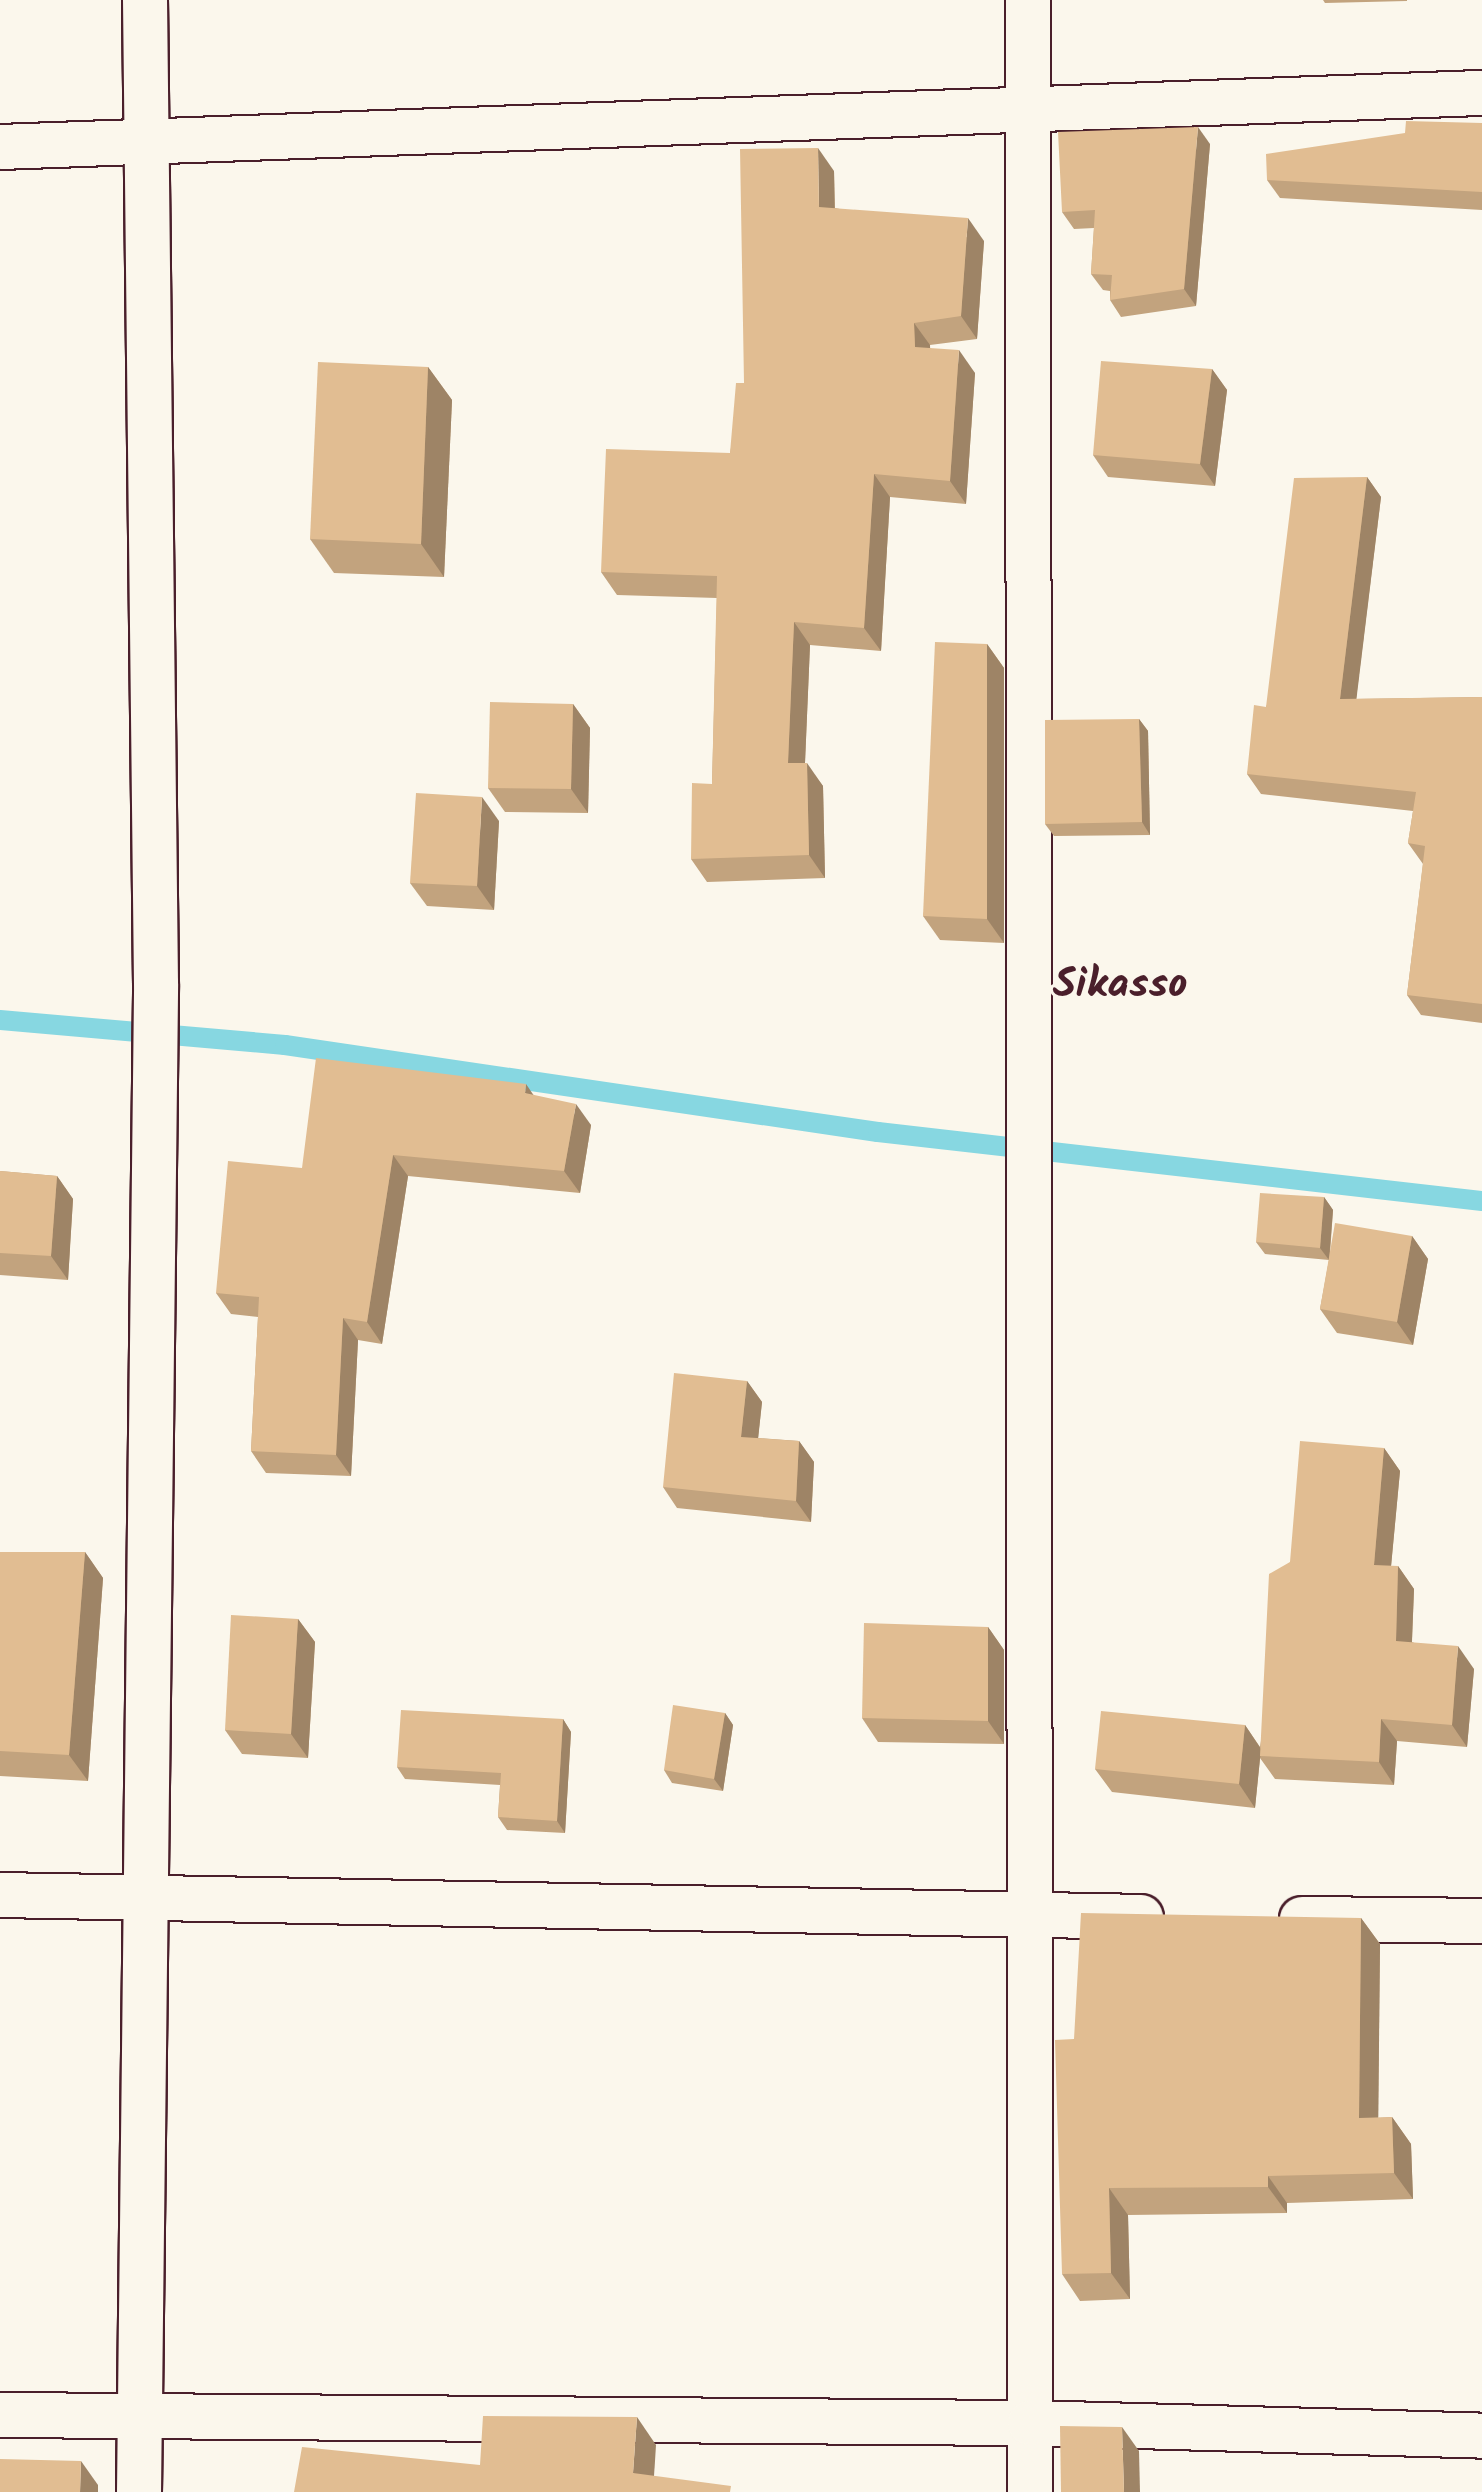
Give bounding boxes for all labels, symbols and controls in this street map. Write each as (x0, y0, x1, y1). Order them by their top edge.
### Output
district label: Sikasso (1053, 961, 1187, 1011)

